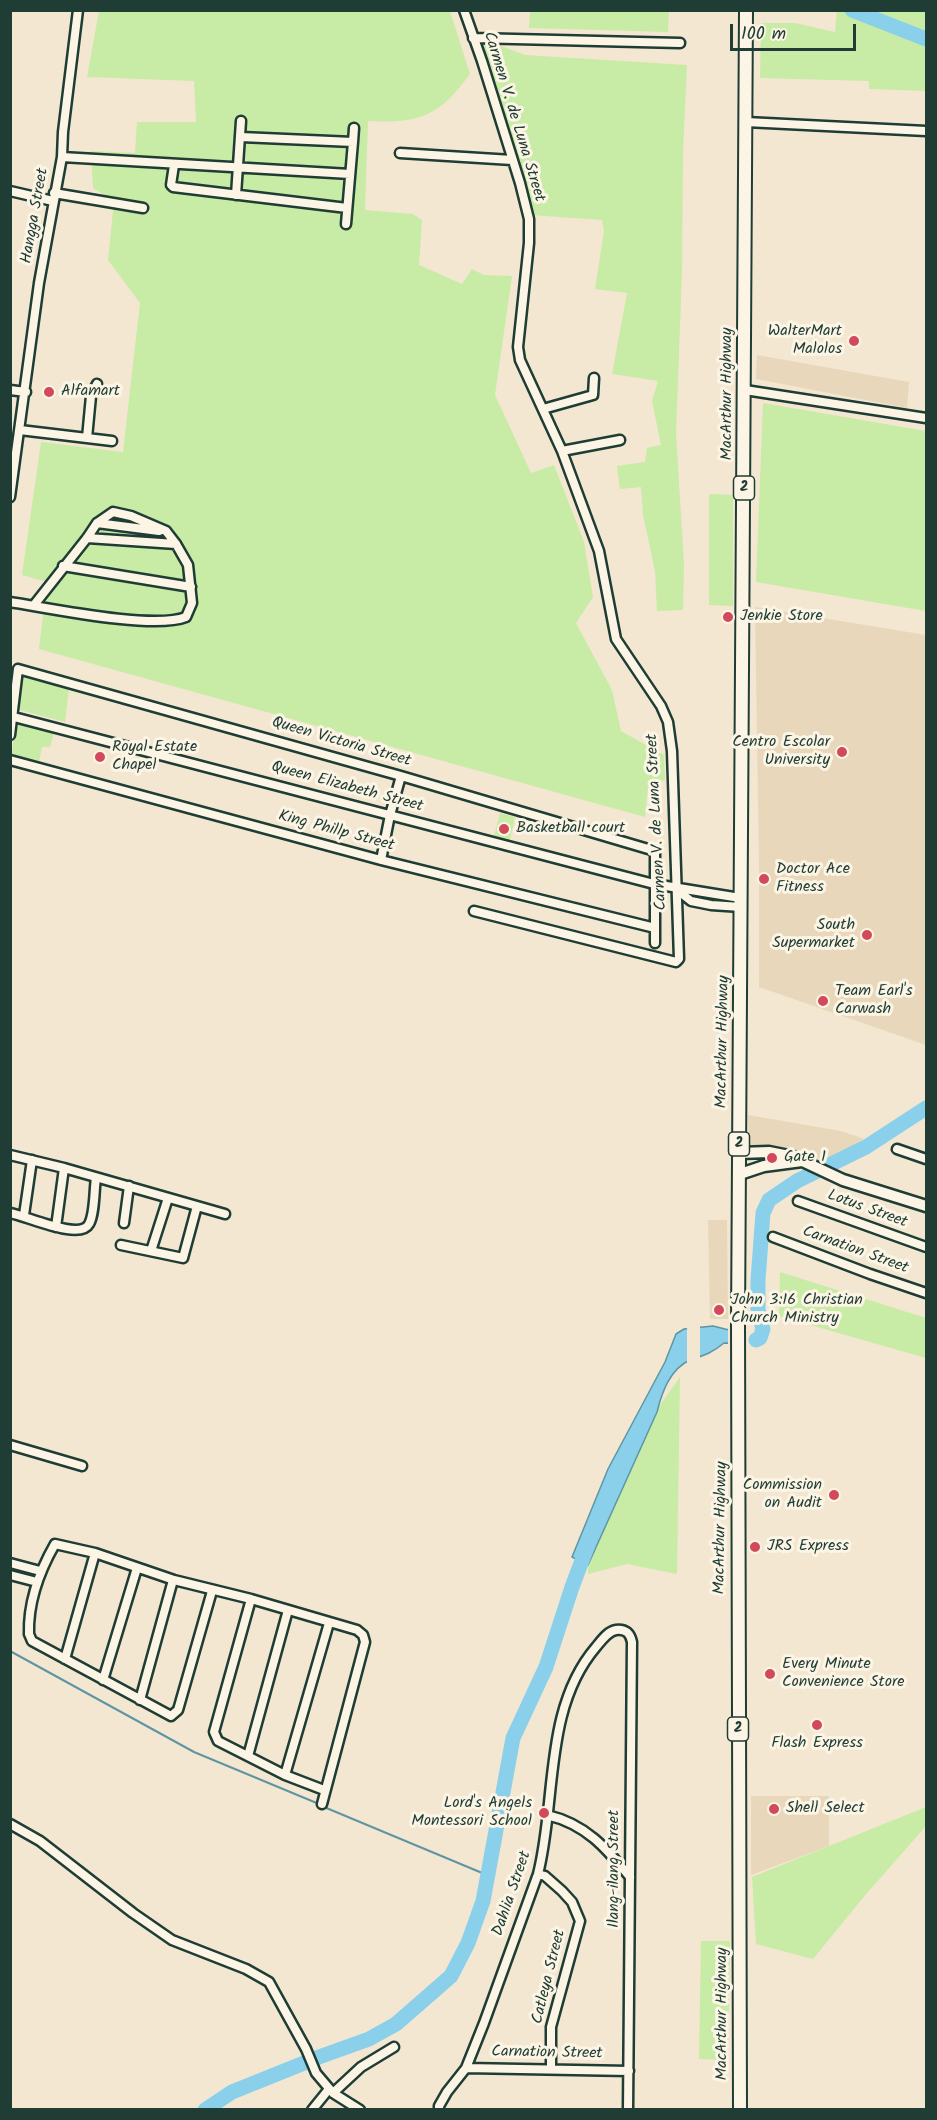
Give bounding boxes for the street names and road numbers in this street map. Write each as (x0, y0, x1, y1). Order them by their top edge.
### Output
street label: Carmen V. de Luna Street (478, 30, 548, 204)
street label: Hangga Street (18, 167, 54, 265)
street label: MacArthur Highway (718, 328, 738, 460)
road number: 2 (734, 476, 754, 500)
street label: Queen Victoria Street (269, 714, 413, 772)
street label: Carmen V. de Luna Street (644, 733, 672, 911)
street label: Queen Elizabeth Street (269, 759, 425, 817)
street label: King Phillp Street (276, 807, 396, 857)
street label: MacArthur Highway (713, 975, 735, 1109)
road number: 2 (728, 1132, 750, 1156)
street label: Lotus Street (824, 1187, 910, 1233)
street label: Carnation Street (799, 1223, 911, 1279)
street label: MacArthur Highway (711, 1461, 733, 1595)
road number: 2 (728, 1717, 748, 1741)
street label: Ilang-ilang Street (605, 1810, 625, 1928)
street label: Dahlia Street (489, 1849, 537, 1939)
street label: Catleya Street (529, 1928, 571, 2026)
street label: MacArthur Highway (713, 1948, 733, 2080)
street label: Carnation Street (491, 2043, 603, 2065)

